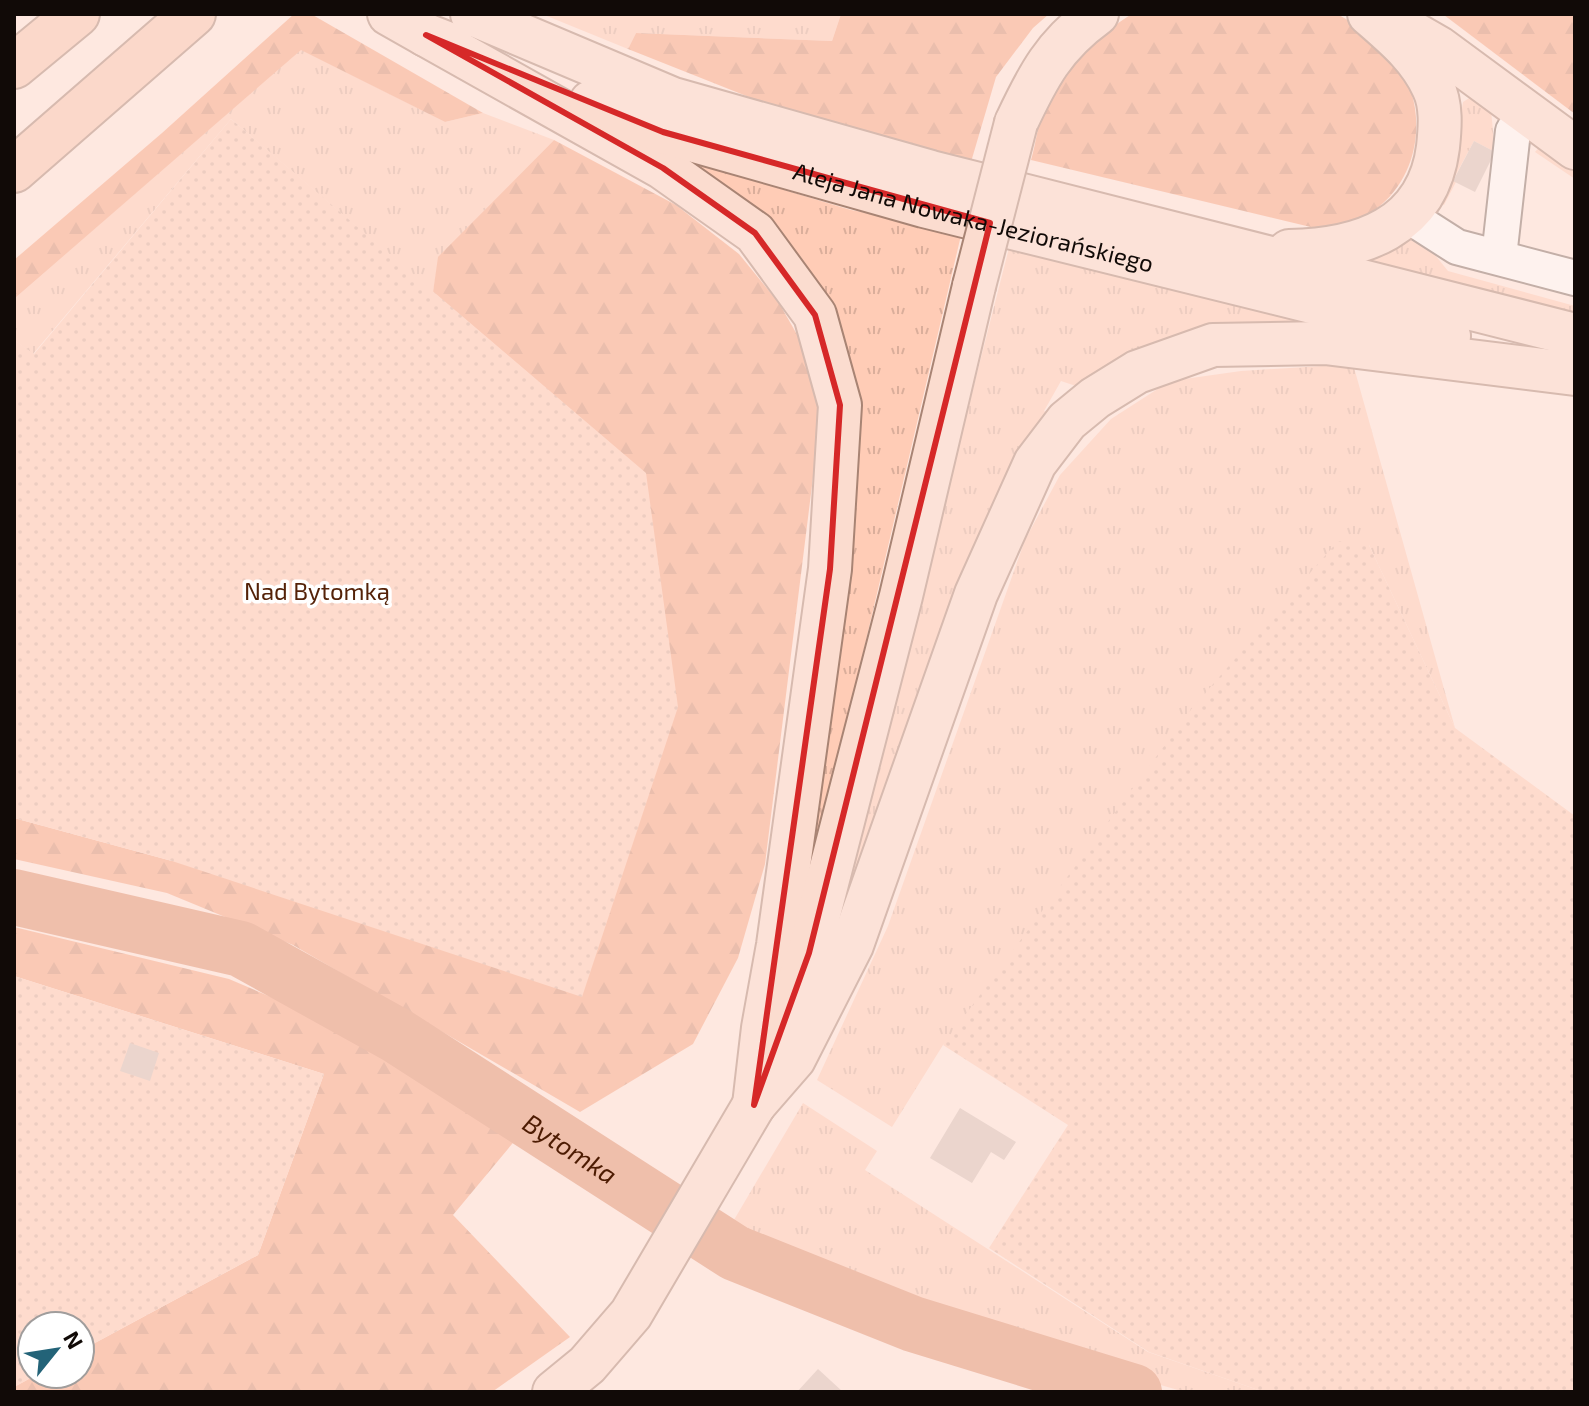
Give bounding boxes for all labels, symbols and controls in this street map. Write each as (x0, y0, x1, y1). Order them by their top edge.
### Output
street label: Aleja Jana Nowaka-Jeziorańskiego (790, 155, 1157, 277)
park label: Nad Bytomką (244, 576, 390, 605)
water label: Bytomka (518, 1106, 624, 1189)
north arrow (16, 1310, 96, 1390)
text: N (59, 1326, 89, 1353)

